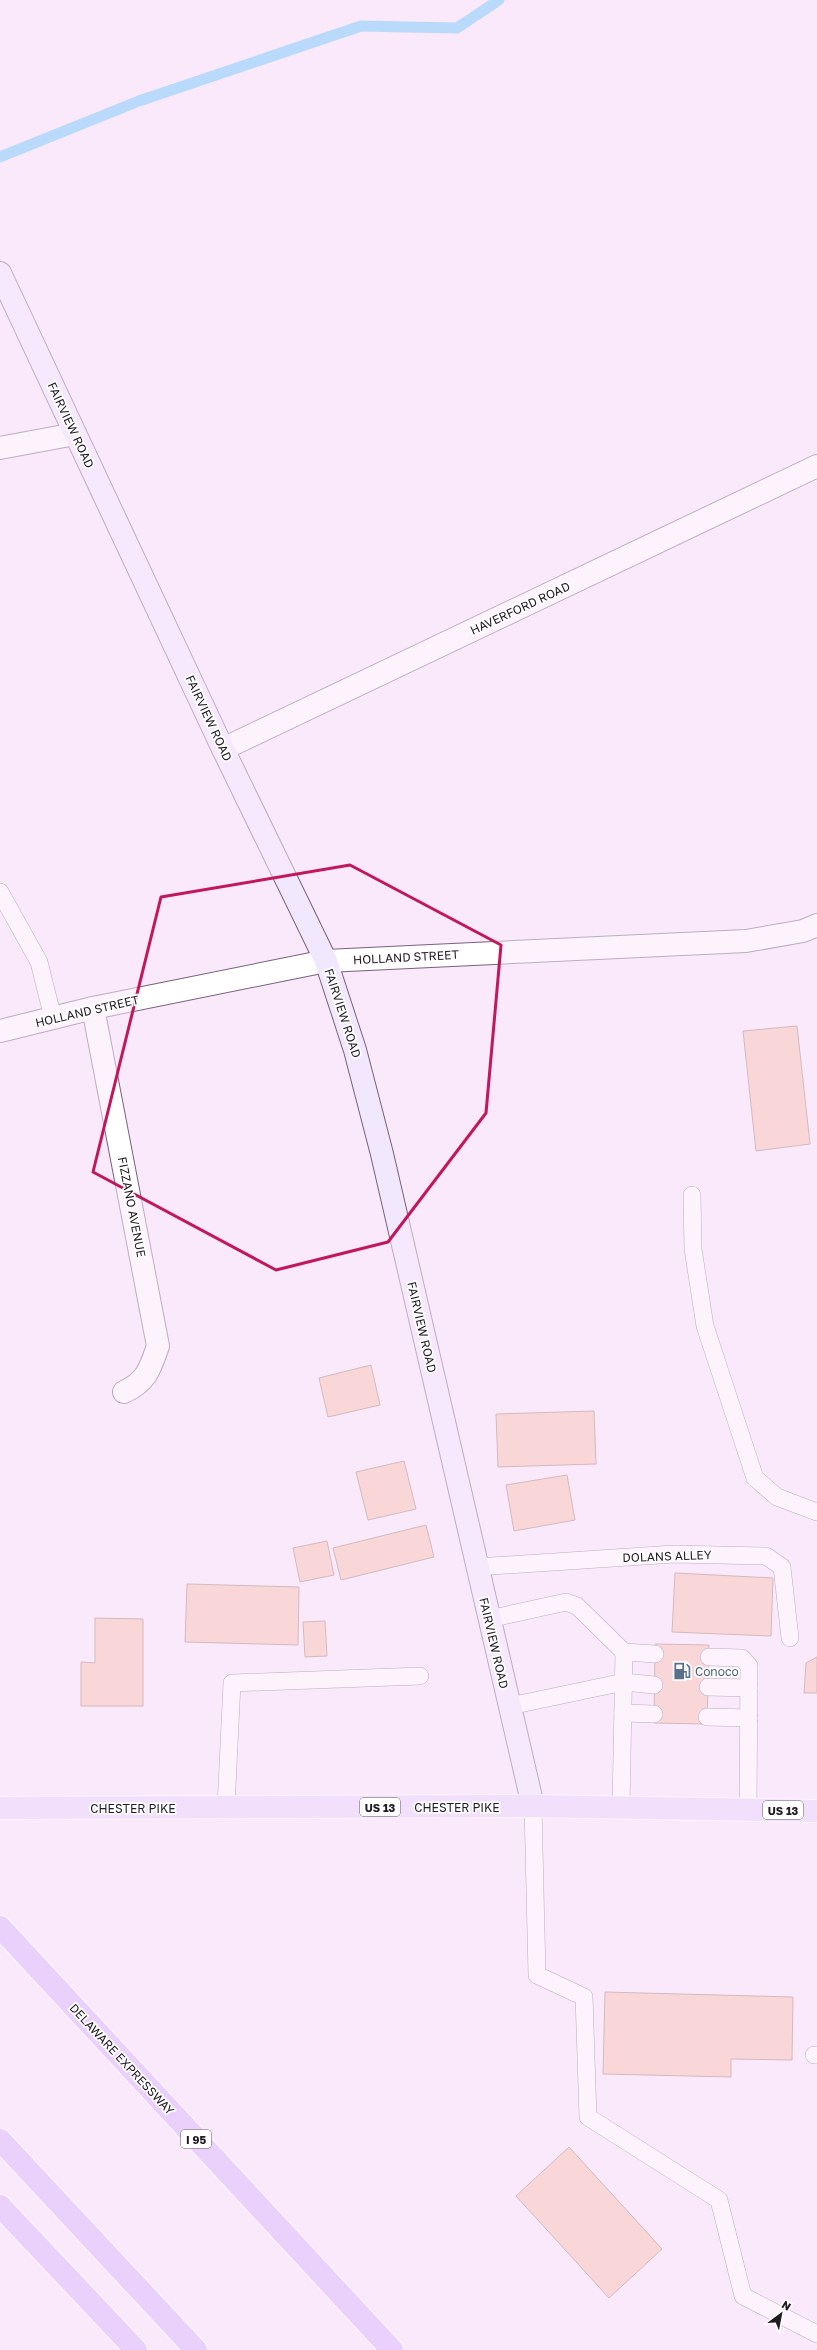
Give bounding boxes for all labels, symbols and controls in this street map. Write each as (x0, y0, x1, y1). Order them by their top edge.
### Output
street label: FAIRVIEW ROAD (45, 380, 97, 470)
street label: HAVERFORD ROAD (468, 578, 572, 638)
street label: FAIRVIEW ROAD (183, 673, 235, 763)
street label: HOLLAND STREET (353, 947, 460, 967)
street label: FAIRVIEW ROAD (321, 966, 365, 1060)
street label: HOLLAND STREET (34, 992, 141, 1030)
street label: FIZZANO AVENUE (115, 1156, 149, 1258)
street label: FAIRVIEW ROAD (404, 1280, 440, 1374)
street label: DOLANS ALLEY (622, 1547, 712, 1565)
street label: FAIRVIEW ROAD (476, 1596, 512, 1690)
fuel station icon: Conoco (672, 1661, 692, 1681)
place label: Conoco (695, 1664, 739, 1679)
road number: US 13 (360, 1798, 400, 1816)
street label: CHESTER PIKE (414, 1800, 500, 1815)
street label: CHESTER PIKE (90, 1801, 176, 1816)
road number: US 13 (763, 1801, 803, 1819)
street label: DELAWARE EXPRESSWAY (66, 2000, 178, 2118)
road number: I 95 (181, 2130, 211, 2148)
north arrow (761, 2294, 801, 2334)
text: N (780, 2297, 794, 2313)

